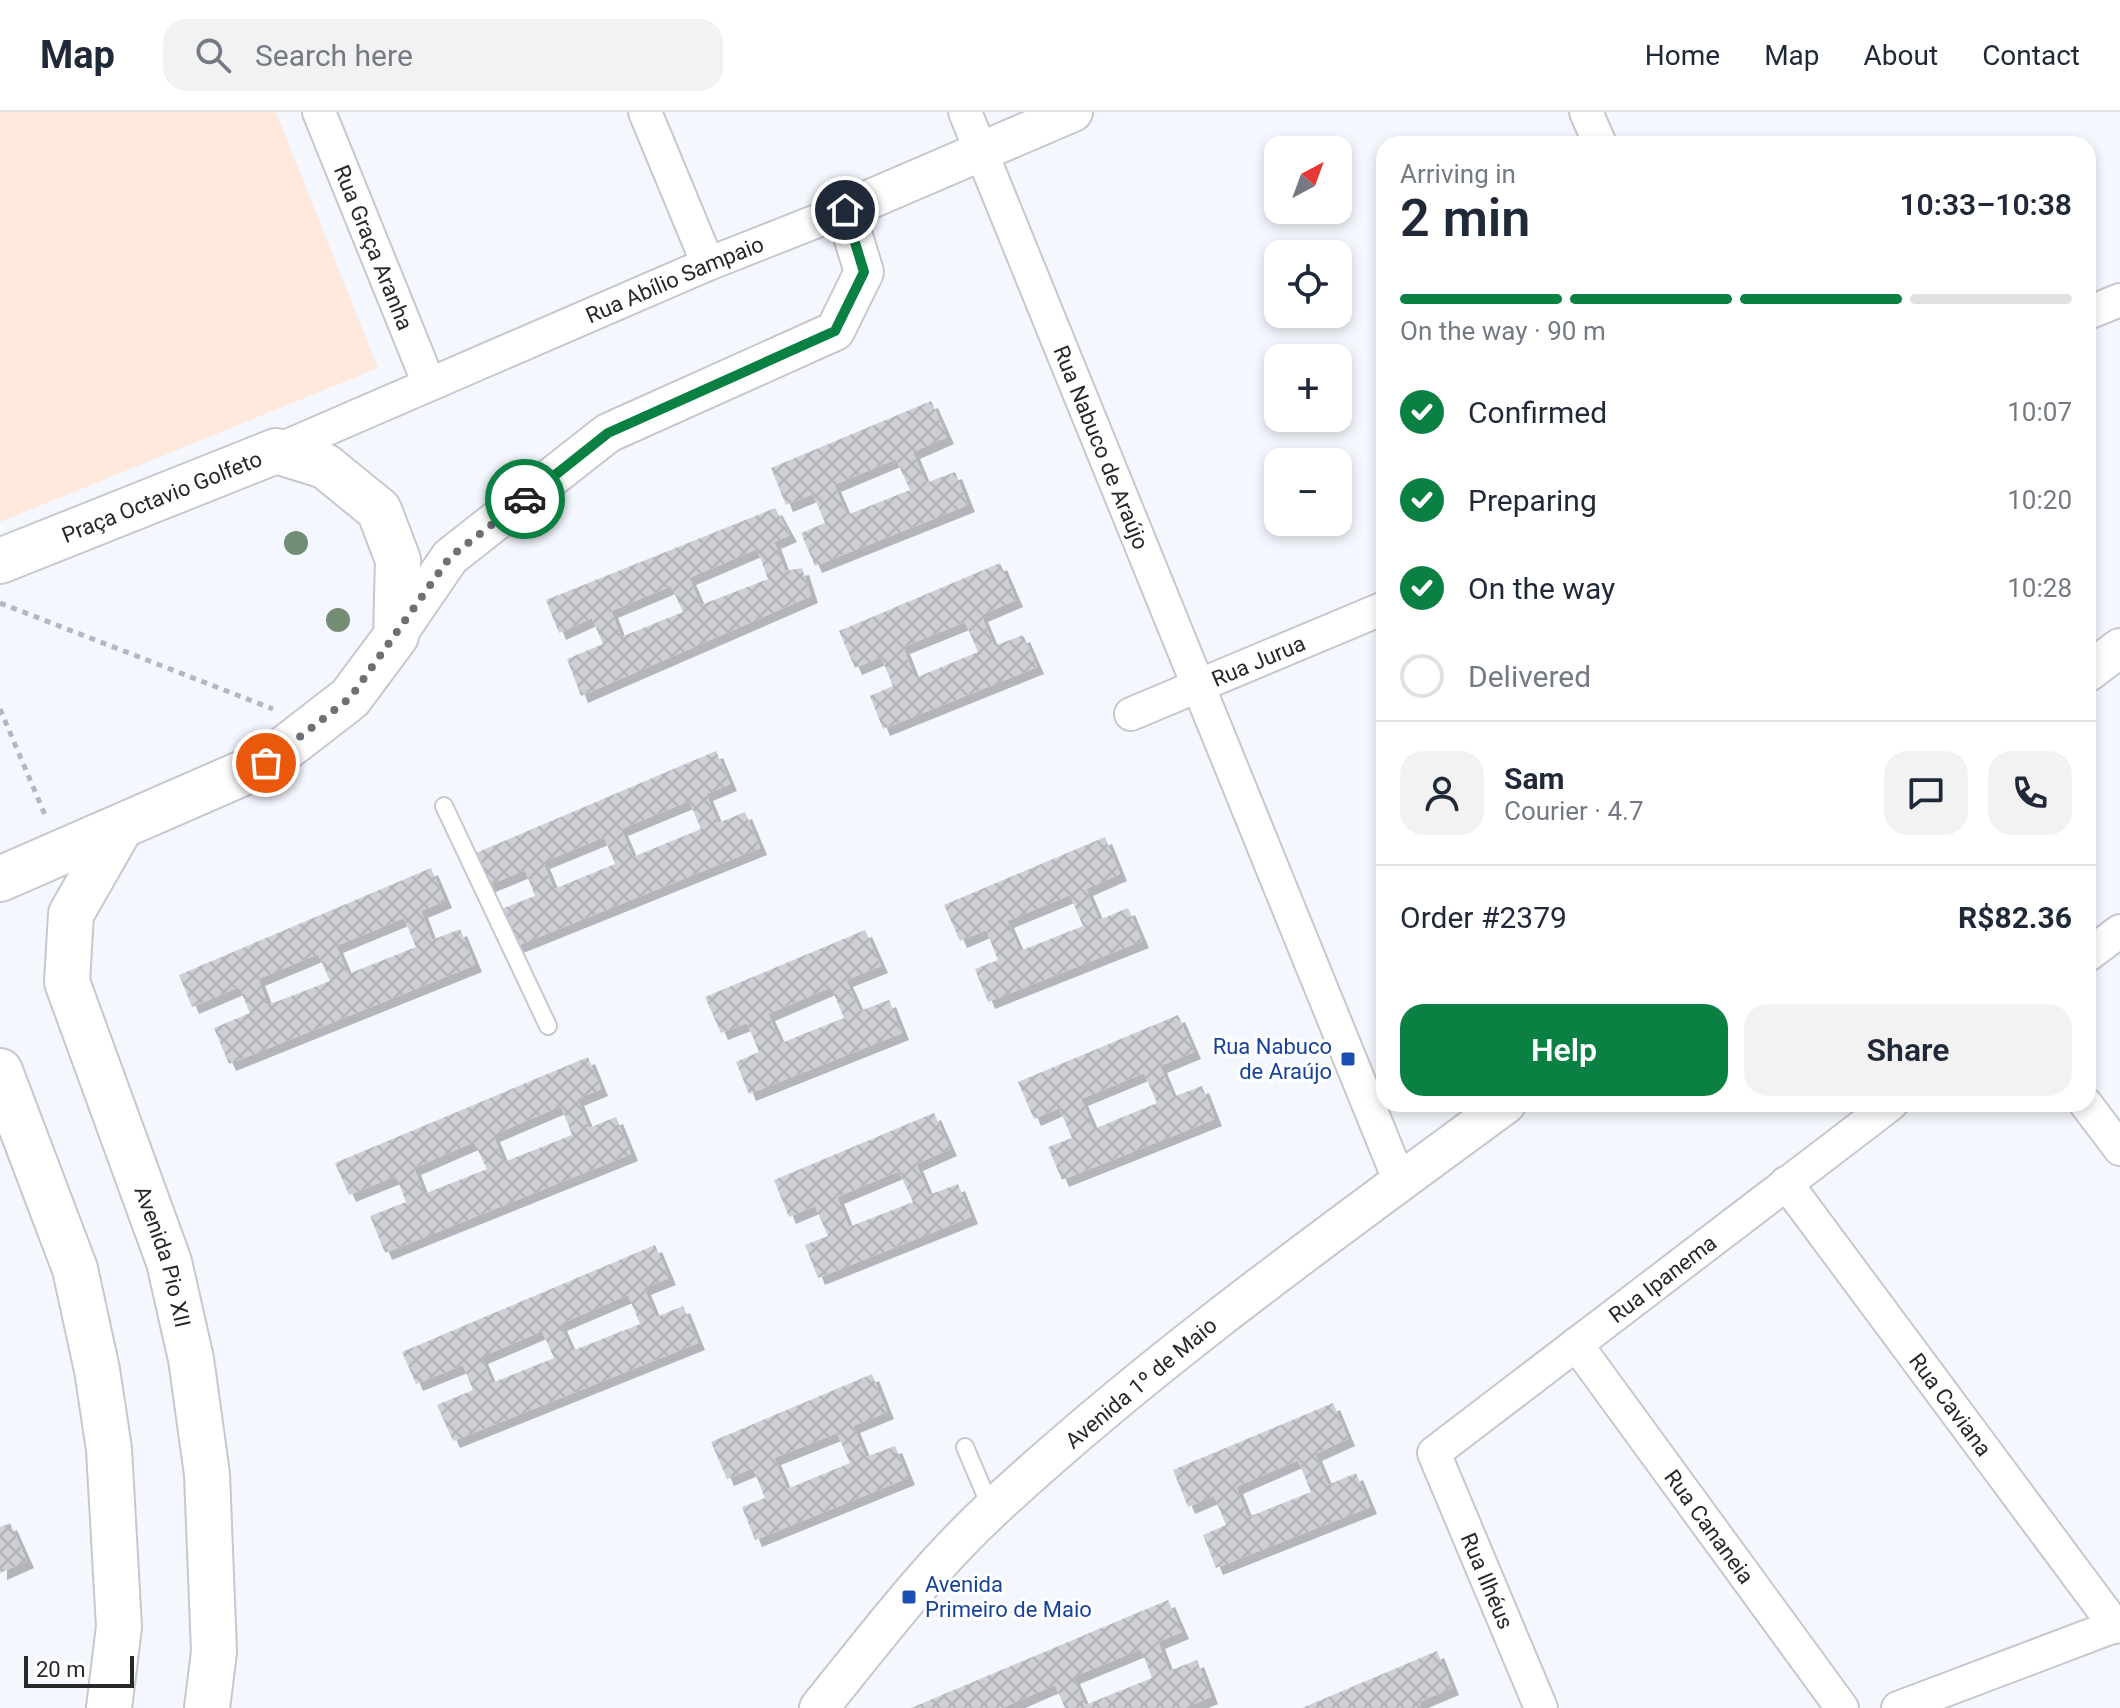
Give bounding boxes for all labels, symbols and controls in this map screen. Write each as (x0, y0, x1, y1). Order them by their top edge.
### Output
search box (163, 19, 723, 91)
text: Map (40, 33, 115, 77)
icon: search (191, 33, 235, 77)
text: Search here (255, 38, 413, 73)
text: Home (1645, 39, 1720, 72)
text: Map (1764, 39, 1820, 72)
text: About (1864, 39, 1938, 72)
text: Contact (1982, 39, 2080, 72)
north arrow (1264, 136, 1352, 224)
map controls (1264, 136, 1352, 536)
text: Arriving in (1400, 159, 1516, 189)
street label: Rua Graça Aranha (329, 161, 418, 333)
pin (811, 176, 879, 244)
text: 10:33–10:38 (1899, 187, 2072, 222)
icon: home (823, 188, 867, 232)
text: 2 min (1400, 188, 1530, 249)
street label: Rua Abílio Sampaio (582, 231, 767, 328)
button: locate (1264, 240, 1352, 328)
text: On the way · 90 m (1400, 316, 1606, 346)
street label: Rua Nabuco de Araújo (1049, 342, 1154, 553)
button: + (1264, 344, 1352, 432)
icon: check (1400, 390, 1444, 434)
text: Confirmed (1468, 395, 1607, 430)
text: 10:07 (2007, 397, 2072, 427)
street label: Praça Octavio Golfeto (58, 446, 265, 548)
button: − (1264, 448, 1352, 536)
courier (485, 459, 565, 539)
icon: car (503, 477, 547, 521)
icon: check (1400, 478, 1444, 522)
text: Preparing (1468, 483, 1597, 518)
text: 10:20 (2007, 485, 2072, 515)
icon: check (1400, 566, 1444, 610)
text: On the way (1468, 571, 1615, 606)
text: 10:28 (2007, 573, 2072, 603)
street label: Rua Jurua (1208, 630, 1309, 691)
text: Delivered (1468, 659, 1591, 694)
pin (232, 729, 300, 797)
icon: bag (244, 741, 288, 785)
button: person (1400, 751, 1484, 835)
button: chat (1884, 751, 1968, 835)
button: phone (1988, 751, 2072, 835)
text: Sam (1504, 761, 1565, 796)
text: Courier · 4.7 (1504, 796, 1644, 826)
text: Order #2379 (1400, 900, 1567, 935)
text: R$82.36 (1958, 900, 2072, 935)
button: Help (1400, 1004, 1728, 1096)
button: Share (1744, 1004, 2072, 1096)
place label: Rua Nabuco de Araújo (1213, 1034, 1332, 1084)
marker: Rua Nabuco de Araújo (1339, 1050, 1357, 1068)
street label: Avenida Pio XII (130, 1182, 196, 1329)
street label: Rua Ipanema (1604, 1230, 1721, 1327)
street label: Avenida 1º de Maio (1060, 1312, 1222, 1454)
street label: Rua Caviana (1904, 1348, 1997, 1461)
street label: Rua Cananeia (1660, 1465, 1759, 1588)
street label: Rua Ilhéus (1456, 1529, 1518, 1633)
place label: Avenida Primeiro de Maio (925, 1572, 1092, 1622)
marker: Avenida Primeiro de Maio (900, 1588, 918, 1606)
scale bar (24, 1652, 134, 1688)
text: 20 m (36, 1657, 85, 1682)

